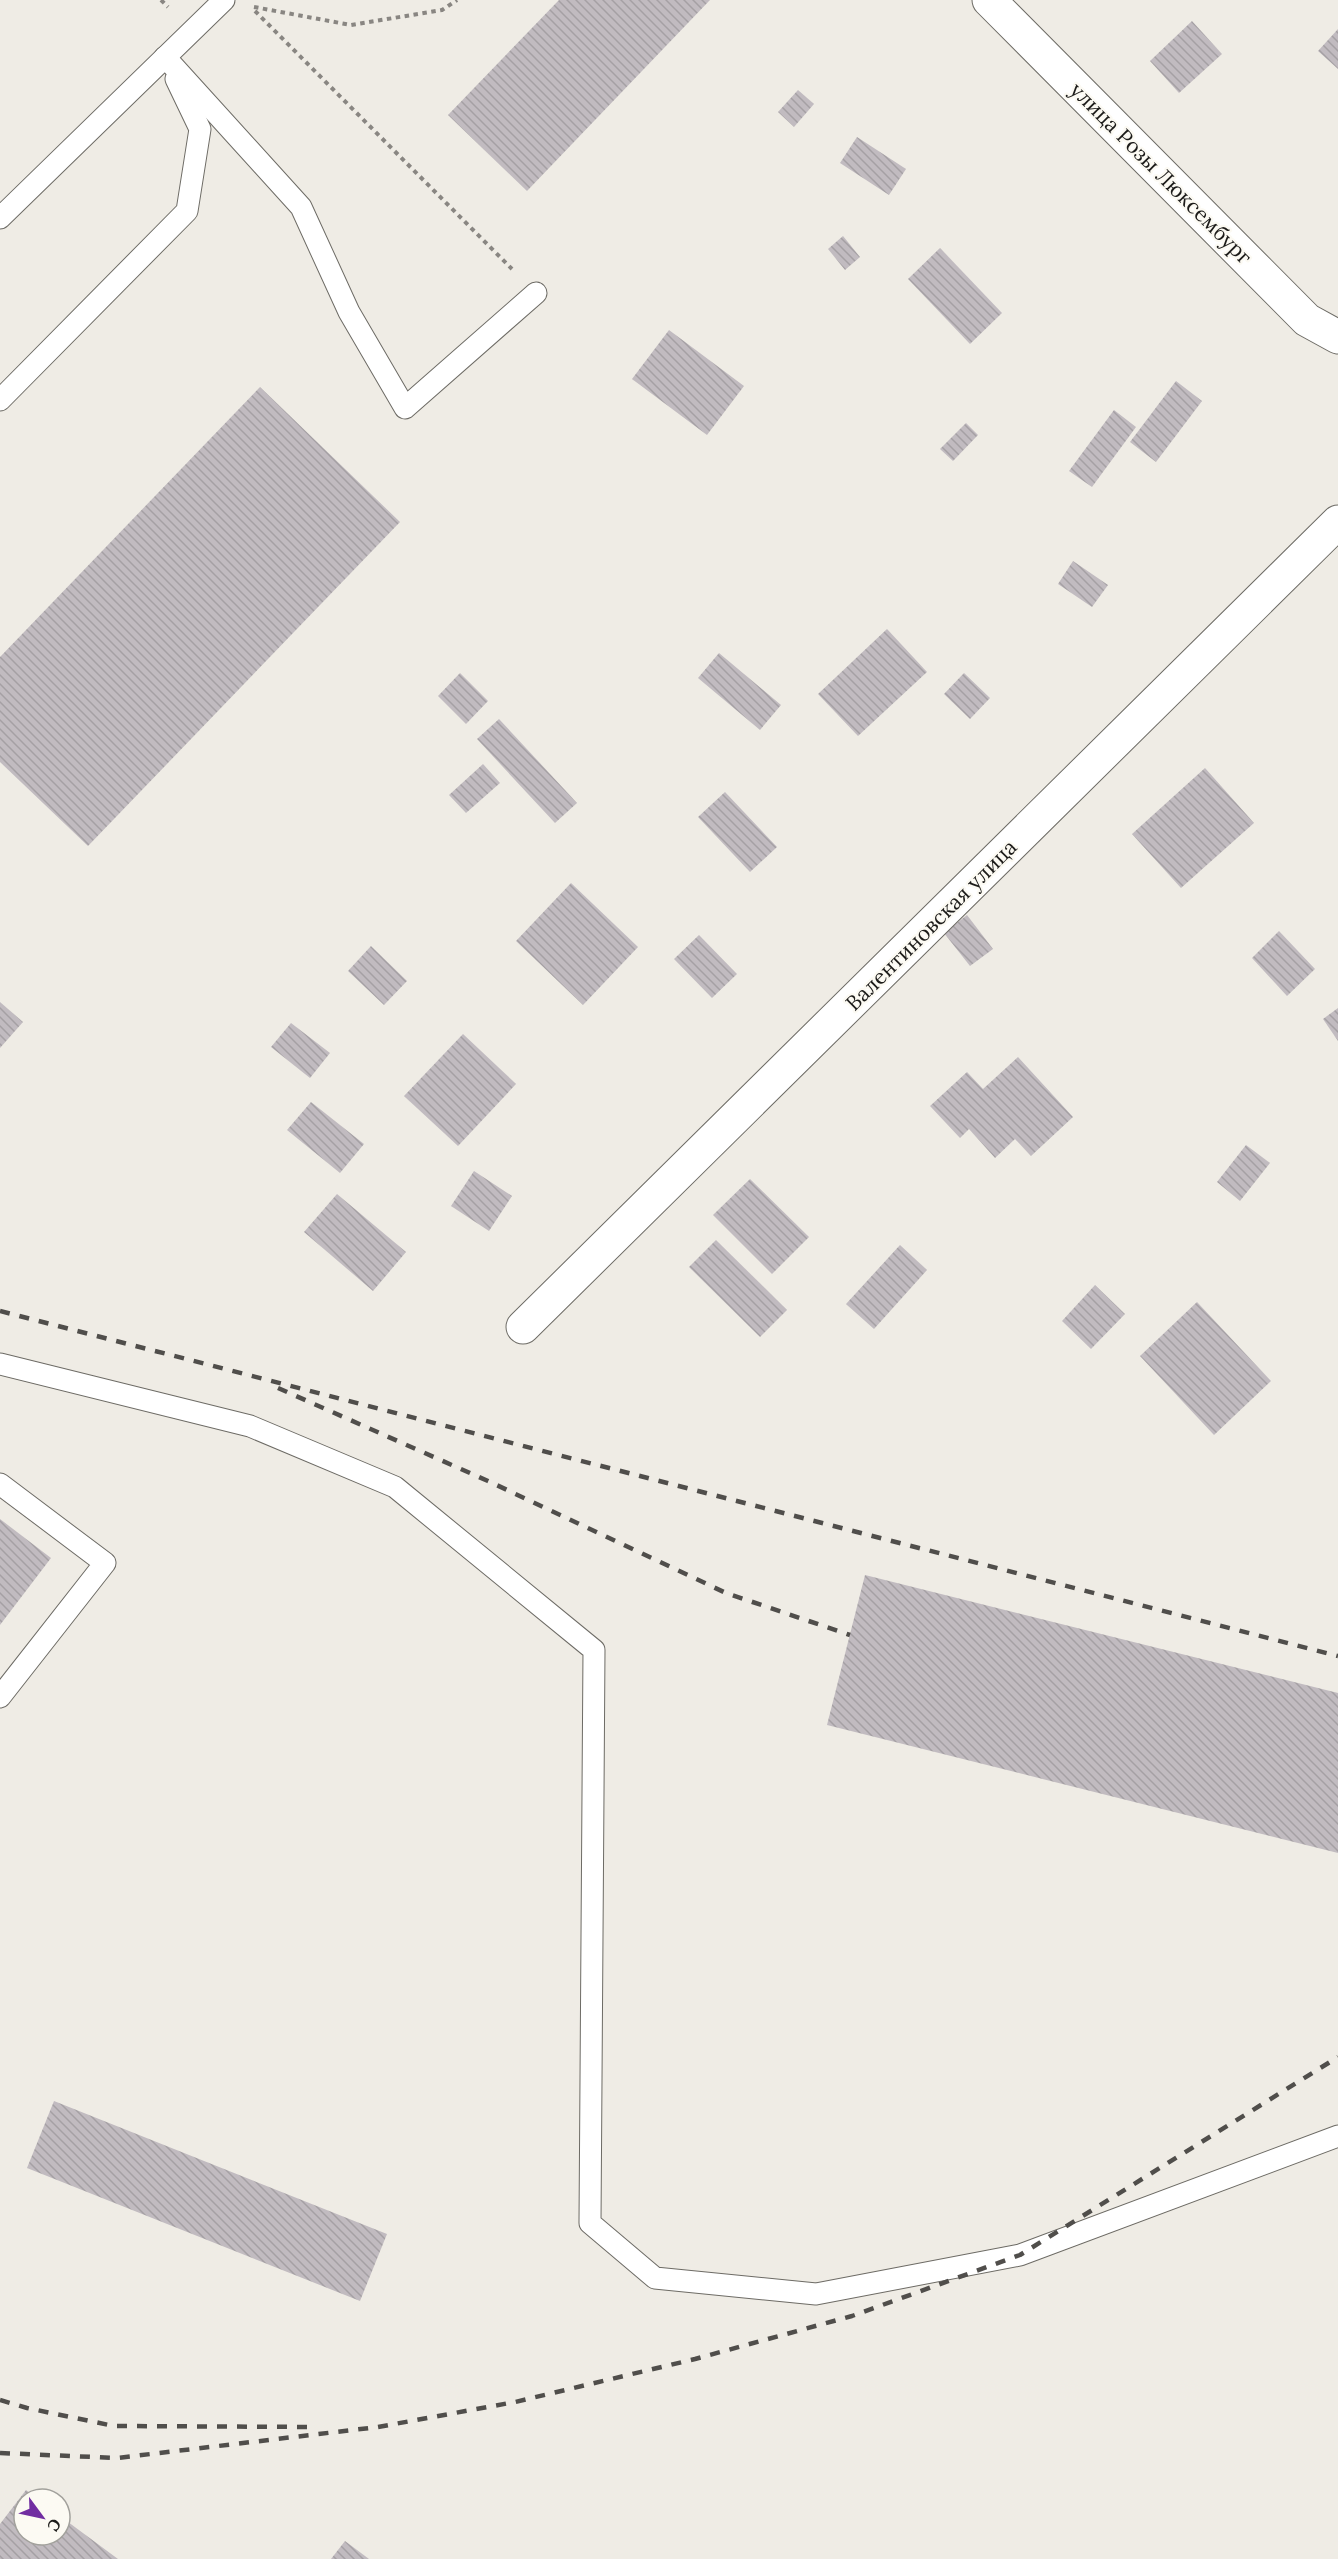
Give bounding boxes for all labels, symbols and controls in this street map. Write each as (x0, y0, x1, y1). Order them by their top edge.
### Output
street label: улица Розы Люксембург (1064, 76, 1258, 270)
street label: Валентиновская улица (840, 834, 1022, 1016)
north arrow (12, 2487, 72, 2547)
text: С (43, 2515, 66, 2535)

